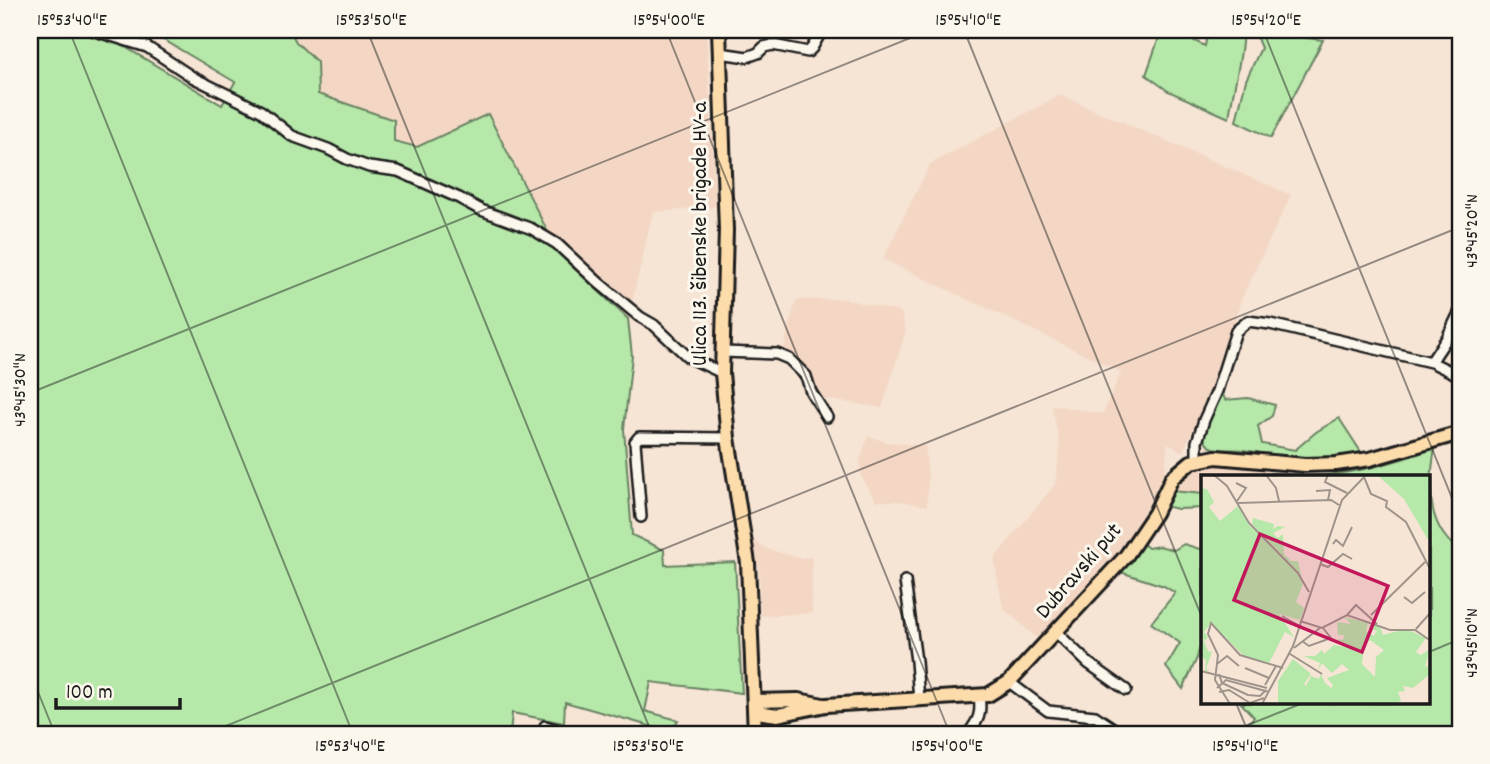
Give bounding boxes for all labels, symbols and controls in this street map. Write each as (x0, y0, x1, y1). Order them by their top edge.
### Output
text: 15°53'40"E (37, 9, 107, 34)
text: 15°53'50"E (336, 9, 406, 34)
text: 15°54'00"E (633, 9, 705, 34)
text: 15°54'10"E (935, 9, 1001, 34)
text: 15°54'20"E (1231, 9, 1301, 34)
street label: Ulica 113. šibenske brigade HV-a (685, 101, 718, 366)
text: 43°45'20"N (1461, 194, 1486, 268)
text: 43°45'30"N (9, 353, 34, 427)
inset map (1201, 475, 1430, 704)
street label: Dubravski put (1029, 517, 1131, 627)
text: 43°45'10"N (1461, 608, 1486, 678)
scale bar (56, 666, 180, 710)
text: 100 m (66, 679, 113, 709)
text: 15°53'40"E (315, 735, 385, 760)
text: 15°53'50"E (613, 735, 683, 760)
text: 15°54'00"E (911, 735, 983, 760)
text: 15°54'10"E (1212, 735, 1278, 760)

